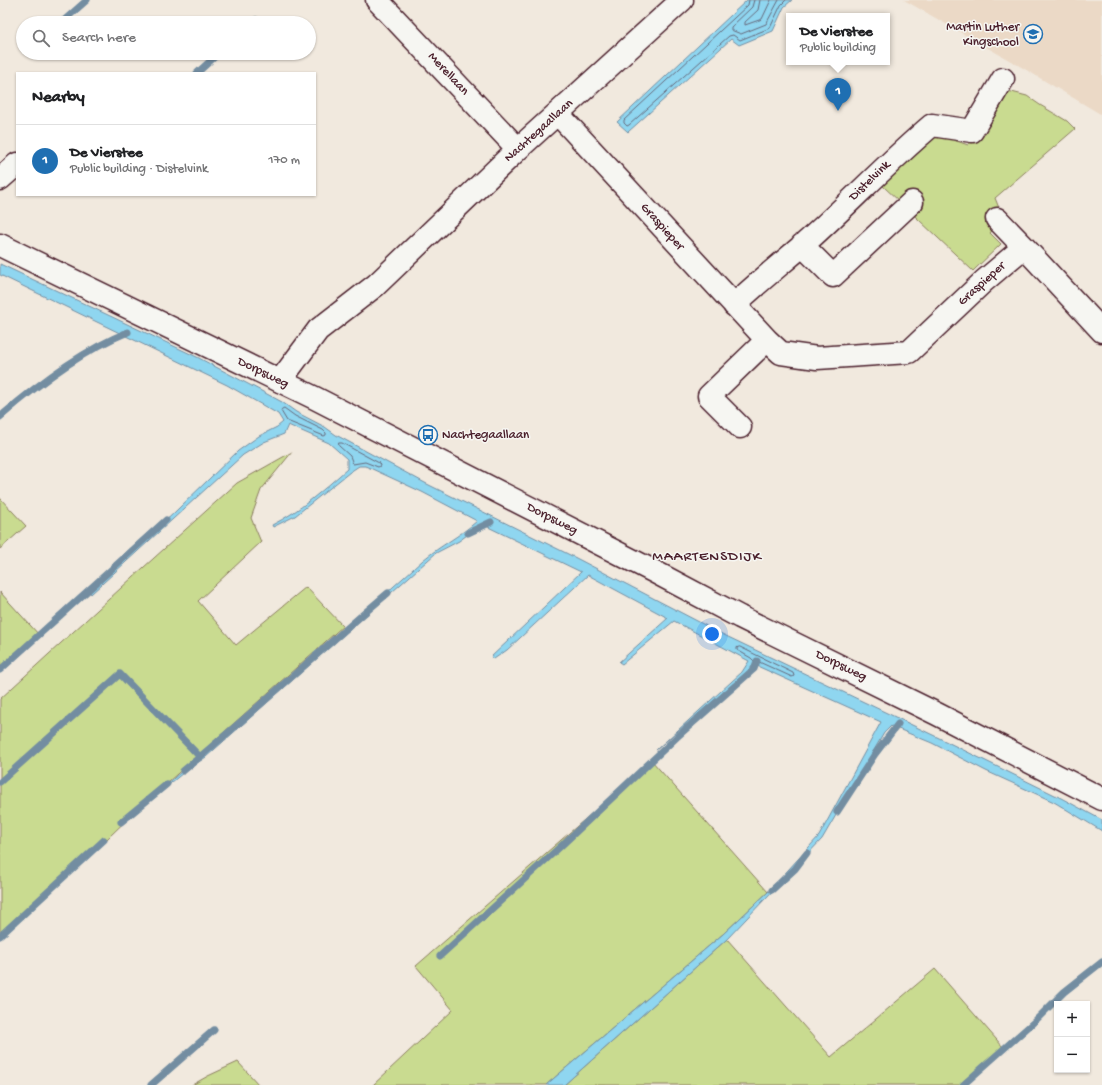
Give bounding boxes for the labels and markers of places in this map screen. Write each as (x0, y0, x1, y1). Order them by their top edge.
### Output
place label: Martin Luther Kingschool (946, 20, 1020, 50)
school or university icon: Martin Luther Kingschool (1022, 23, 1044, 45)
pin: 1 (825, 78, 851, 111)
bus stop icon: Nachtegaallaan (417, 424, 439, 446)
place label: Nachtegaallaan (442, 428, 530, 443)

